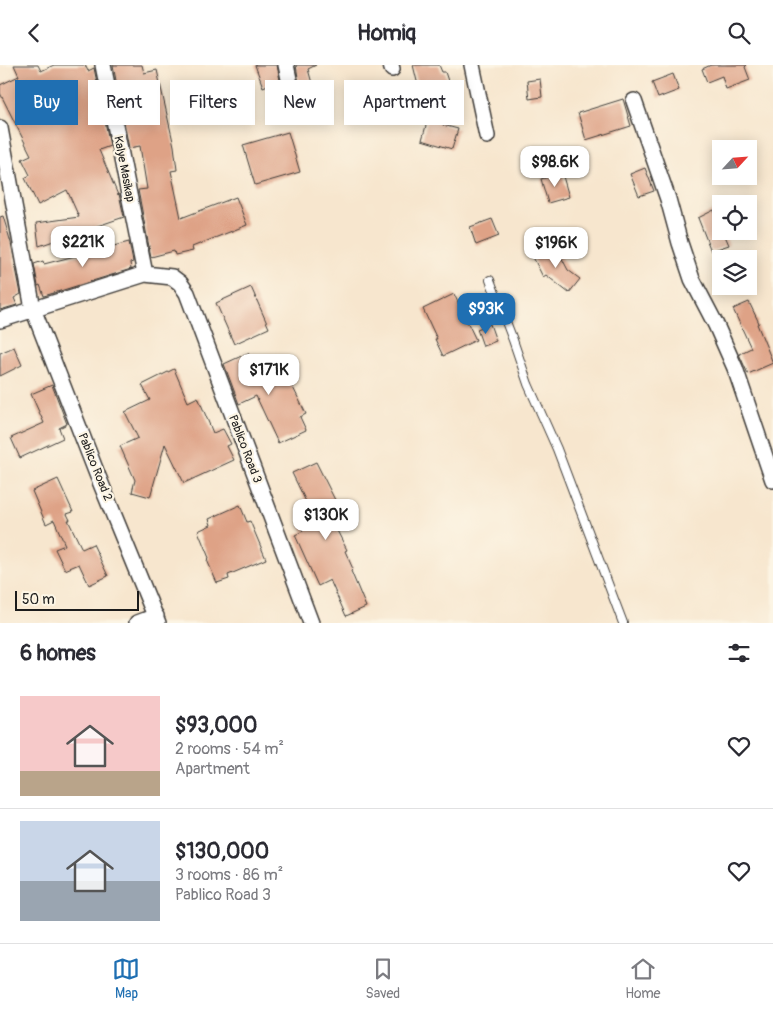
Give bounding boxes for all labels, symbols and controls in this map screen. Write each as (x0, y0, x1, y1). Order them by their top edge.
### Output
icon: back (20, 19, 48, 47)
text: Homiq (357, 19, 416, 47)
icon: search (725, 19, 753, 47)
chip: Buy (15, 80, 78, 125)
chip: Rent (88, 80, 160, 125)
chip: Filters (170, 80, 255, 125)
chip: New (265, 80, 334, 125)
chip: Apartment (344, 80, 464, 125)
street label: Kalye Masikap (110, 135, 138, 204)
north arrow (712, 140, 758, 185)
map controls (712, 140, 757, 295)
pin: $98.6K (514, 145, 596, 188)
text: $98.6K (531, 152, 579, 172)
button: locate (712, 195, 757, 240)
pin: $221K (48, 225, 118, 268)
pin: $196K (521, 227, 591, 269)
text: $221K (62, 232, 104, 252)
text: $196K (535, 233, 577, 253)
button: layers (712, 250, 757, 295)
pin: $93K (456, 293, 516, 335)
text: $93K (468, 299, 504, 319)
pin: $171K (234, 353, 304, 396)
text: $171K (249, 360, 289, 380)
street label: Pablico Road 3 (225, 413, 265, 486)
street label: Pablico Road 2 (75, 431, 116, 503)
pin: $130K (291, 499, 361, 541)
text: $130K (304, 505, 348, 525)
scale bar (15, 588, 139, 611)
text: 50 m (22, 591, 55, 608)
icon: filters (725, 639, 753, 667)
text: 6 homes (20, 640, 96, 667)
text: $93,000 (175, 712, 257, 739)
icon: home (60, 716, 120, 776)
icon: heart (725, 732, 753, 760)
text: 2 rooms · 54 m² (175, 739, 284, 759)
text: Apartment (175, 759, 250, 779)
text: $130,000 (175, 838, 269, 865)
icon: home (60, 841, 120, 901)
icon: heart (725, 857, 753, 885)
text: 3 rooms · 86 m² (175, 865, 283, 885)
text: Pablico Road 3 (175, 885, 271, 905)
tab: Map (112, 955, 140, 1002)
tab: Saved (365, 955, 400, 1002)
tab: Home (625, 955, 660, 1002)

